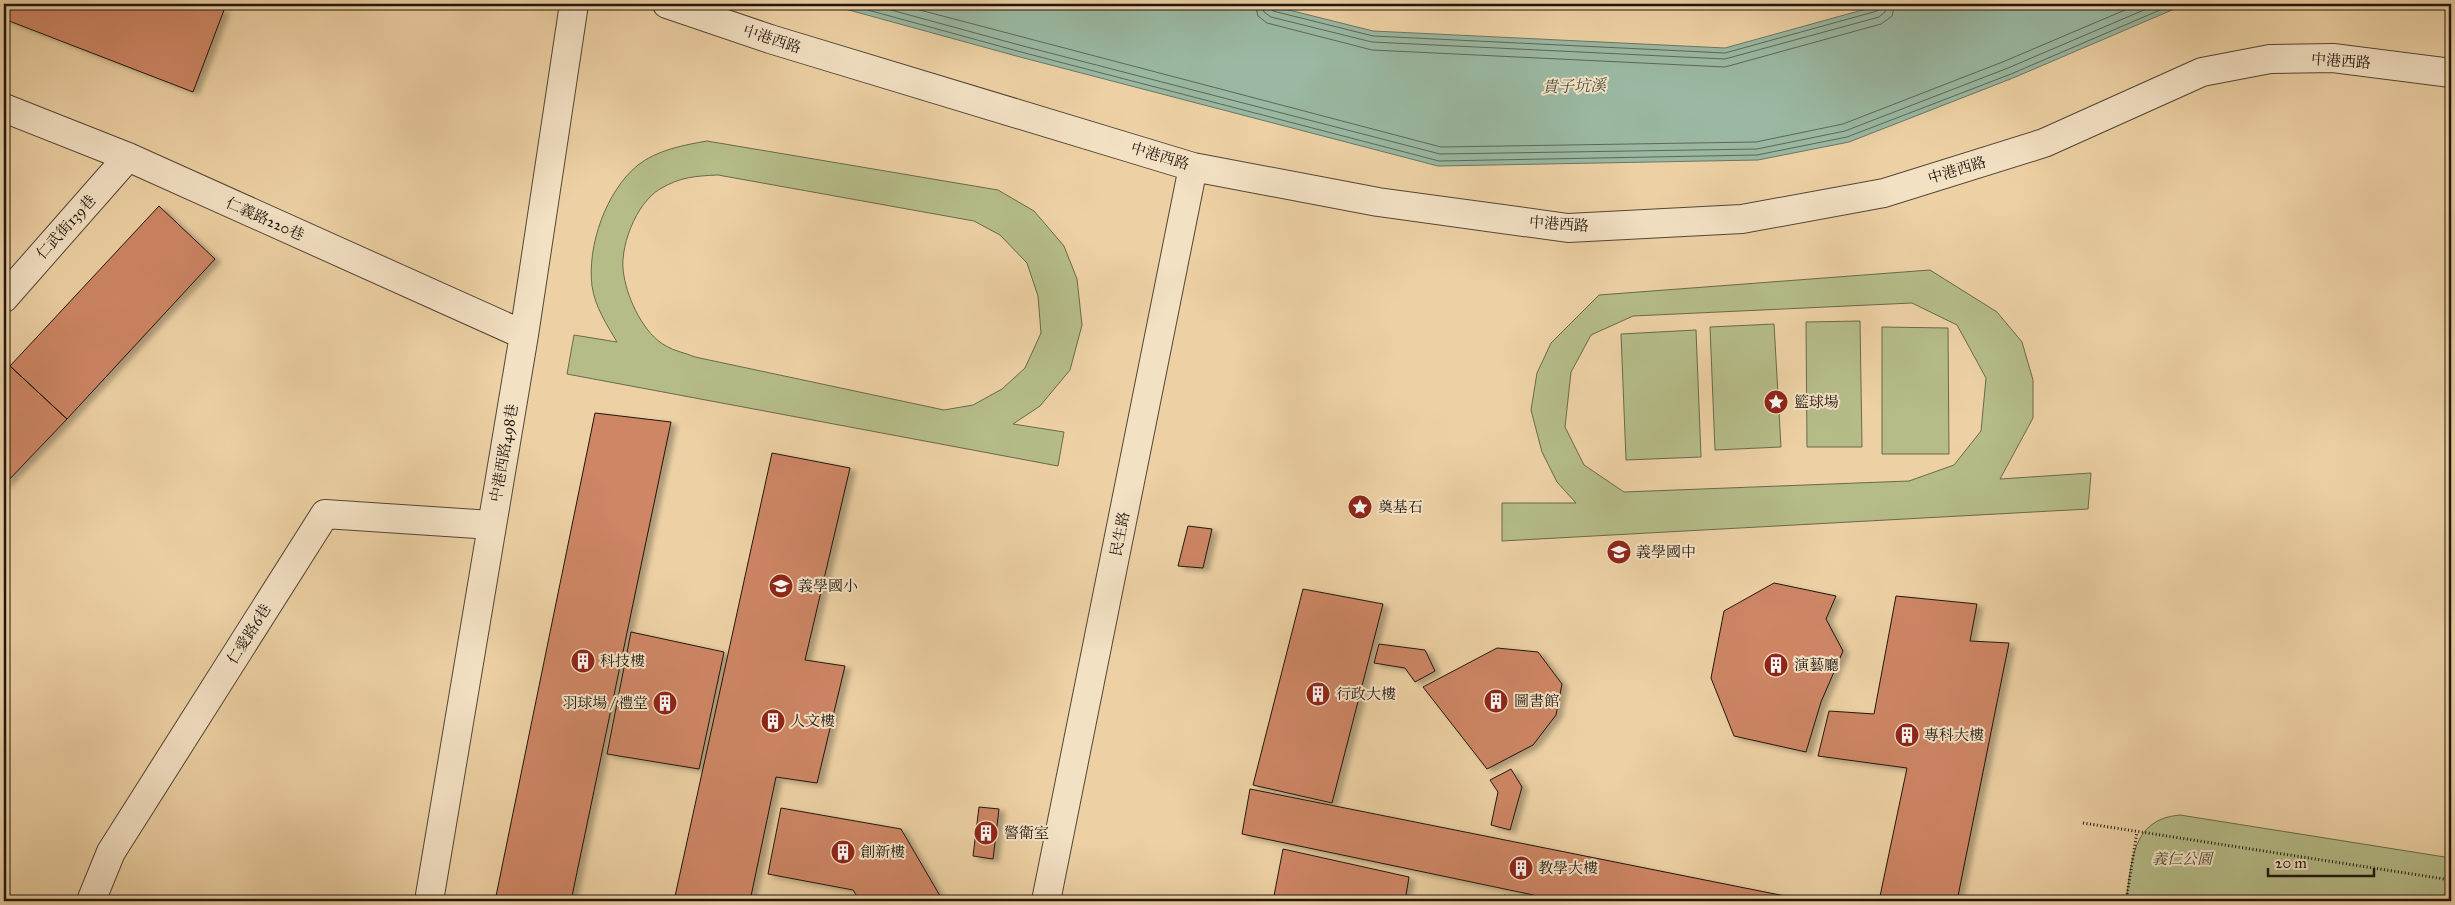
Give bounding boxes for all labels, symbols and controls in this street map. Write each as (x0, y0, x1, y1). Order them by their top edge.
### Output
street label: 中港西路 (741, 21, 803, 57)
street label: 中港西路 (2310, 50, 2372, 72)
water label: 貴子坑溪 (1542, 75, 1608, 97)
street label: 中港西路 (1129, 139, 1191, 173)
street label: 中港西路 (1926, 153, 1988, 187)
street label: 仁武街139巷 (33, 191, 99, 263)
street label: 仁義路220巷 (223, 194, 307, 244)
street label: 中港西路 (1528, 213, 1590, 235)
place icon: 籃球場 (1763, 389, 1789, 415)
place label: 籃球場 (1794, 393, 1839, 411)
street label: 中港西路498巷 (487, 402, 521, 504)
place icon: 奠基石 (1347, 494, 1373, 520)
place label: 奠基石 (1378, 498, 1423, 516)
street label: 民生路 (1107, 510, 1133, 558)
school or university icon: 義學國中 (1606, 539, 1632, 565)
place label: 義學國中 (1636, 543, 1696, 561)
school or university icon: 義學國小 (768, 573, 794, 599)
place label: 義學國小 (798, 577, 858, 595)
street label: 仁愛路6巷 (223, 601, 275, 667)
building icon: 科技樓 (570, 648, 596, 674)
place label: 科技樓 (600, 652, 645, 670)
building icon: 演藝廳 (1763, 652, 1789, 678)
place label: 演藝廳 (1794, 656, 1839, 674)
building icon: 行政大樓 (1305, 681, 1331, 707)
place label: 行政大樓 (1336, 685, 1396, 703)
building icon: 圖書館 (1483, 688, 1509, 714)
building icon: 羽球場 / 禮堂 (652, 690, 678, 716)
place label: 圖書館 (1514, 692, 1559, 710)
place label: 羽球場 / 禮堂 (563, 694, 648, 712)
building icon: 人文樓 (760, 708, 786, 734)
place label: 人文樓 (790, 712, 835, 730)
building icon: 專科大樓 (1894, 722, 1920, 748)
place label: 專科大樓 (1924, 726, 1984, 744)
building icon: 警衛室 (973, 820, 999, 846)
place label: 警衛室 (1004, 824, 1049, 842)
building icon: 創新樓 (830, 839, 856, 865)
place label: 創新樓 (860, 843, 905, 861)
scale bar (2268, 845, 2374, 877)
park label: 義仁公園 (2152, 850, 2214, 868)
text: 20 m (2275, 854, 2307, 872)
building icon: 教學大樓 (1508, 855, 1534, 881)
place label: 教學大樓 (1538, 859, 1598, 877)

